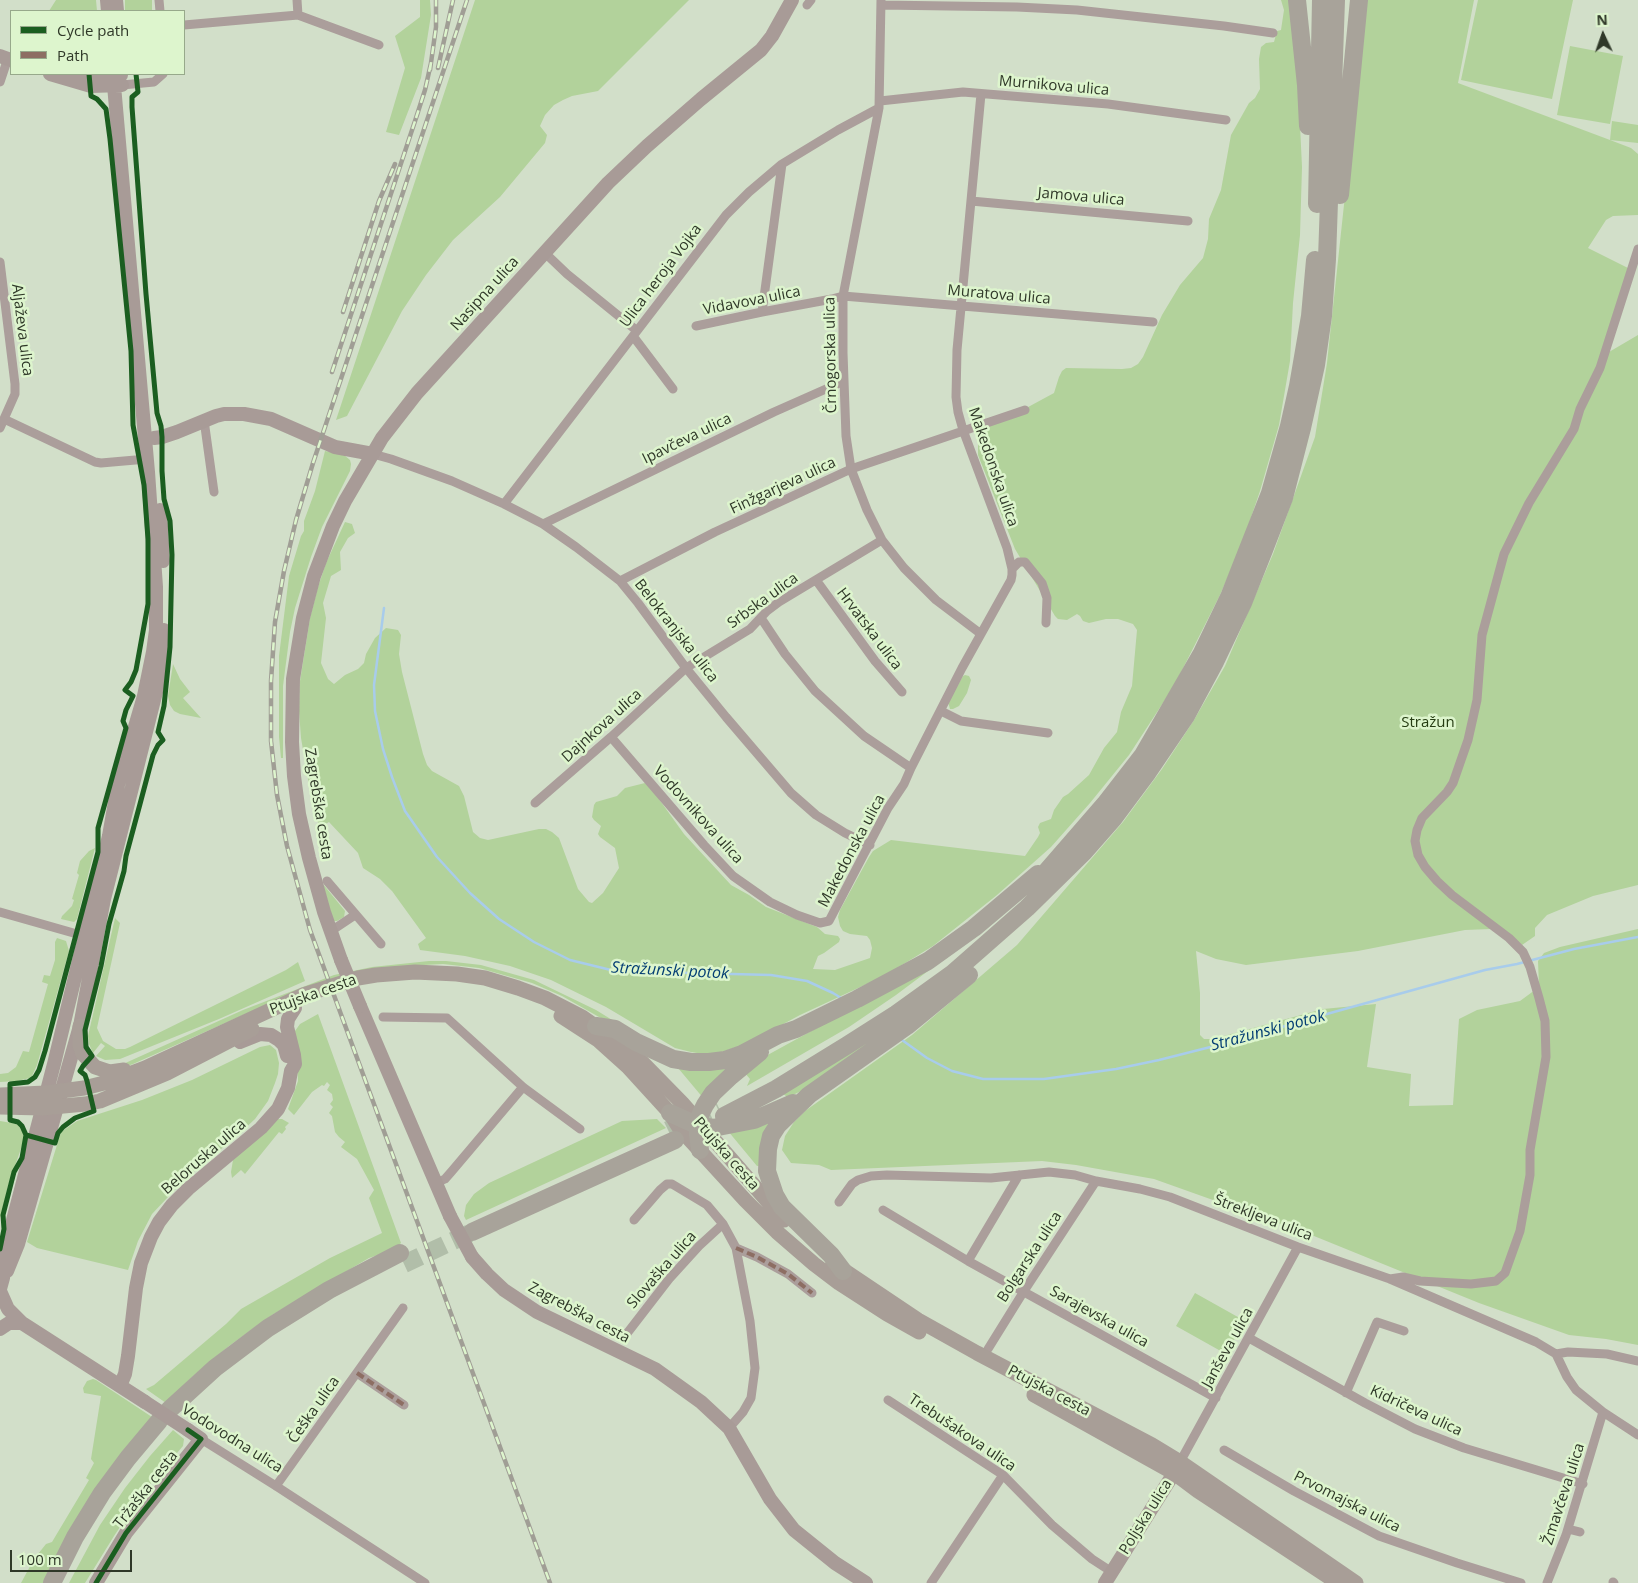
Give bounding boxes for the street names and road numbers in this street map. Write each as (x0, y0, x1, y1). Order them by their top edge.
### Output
street label: Murnikova ulica (998, 72, 1110, 100)
street label: Jamova ulica (1037, 184, 1125, 210)
street label: Ulica heroja Vojka (616, 221, 706, 331)
street label: Nasipna ulica (447, 253, 523, 335)
street label: Muratova ulica (947, 282, 1051, 308)
street label: Aljaževa ulica (7, 283, 37, 377)
street label: Vidavova ulica (702, 283, 802, 319)
street label: Črnogorska ulica (821, 297, 841, 413)
street label: Makedonska ulica (964, 405, 1022, 529)
street label: Ipavčeva ulica (640, 410, 734, 468)
street label: Finžgarjeva ulica (727, 454, 839, 518)
street label: Srbska ulica (724, 569, 802, 633)
street label: Belokranjska ulica (630, 576, 722, 686)
street label: Hrvatska ulica (832, 584, 906, 674)
street label: Dajnkova ulica (558, 685, 646, 767)
street label: Zagrebška cesta (300, 747, 336, 861)
street label: Vodovnikova ulica (649, 762, 747, 868)
street label: Makedonska ulica (815, 792, 889, 910)
street label: Ptujska cesta (267, 971, 359, 1019)
street label: Ptujska cesta (689, 1114, 763, 1194)
street label: Beloruska ulica (158, 1116, 250, 1198)
street label: Štrekljeva ulica (1211, 1191, 1315, 1245)
street label: Bolgarska ulica (994, 1208, 1066, 1306)
street label: Slovaška ulica (624, 1228, 700, 1312)
street label: Zagrebška cesta (525, 1279, 633, 1347)
street label: Sarajevska ulica (1046, 1282, 1152, 1352)
street label: Janševa ulica (1199, 1305, 1257, 1391)
street label: Ptujska cesta (1005, 1362, 1093, 1420)
street label: Češka ulica (284, 1373, 344, 1447)
street label: Kidričeva ulica (1367, 1382, 1465, 1440)
street label: Trebušakova ulica (905, 1390, 1019, 1476)
street label: Vodovodna ulica (178, 1401, 286, 1477)
street label: Žmavčeva ulica (1539, 1441, 1589, 1547)
street label: Tržaška cesta (110, 1448, 182, 1532)
street label: Prvomajska ulica (1291, 1467, 1403, 1537)
street label: Poljska ulica (1116, 1476, 1176, 1558)

